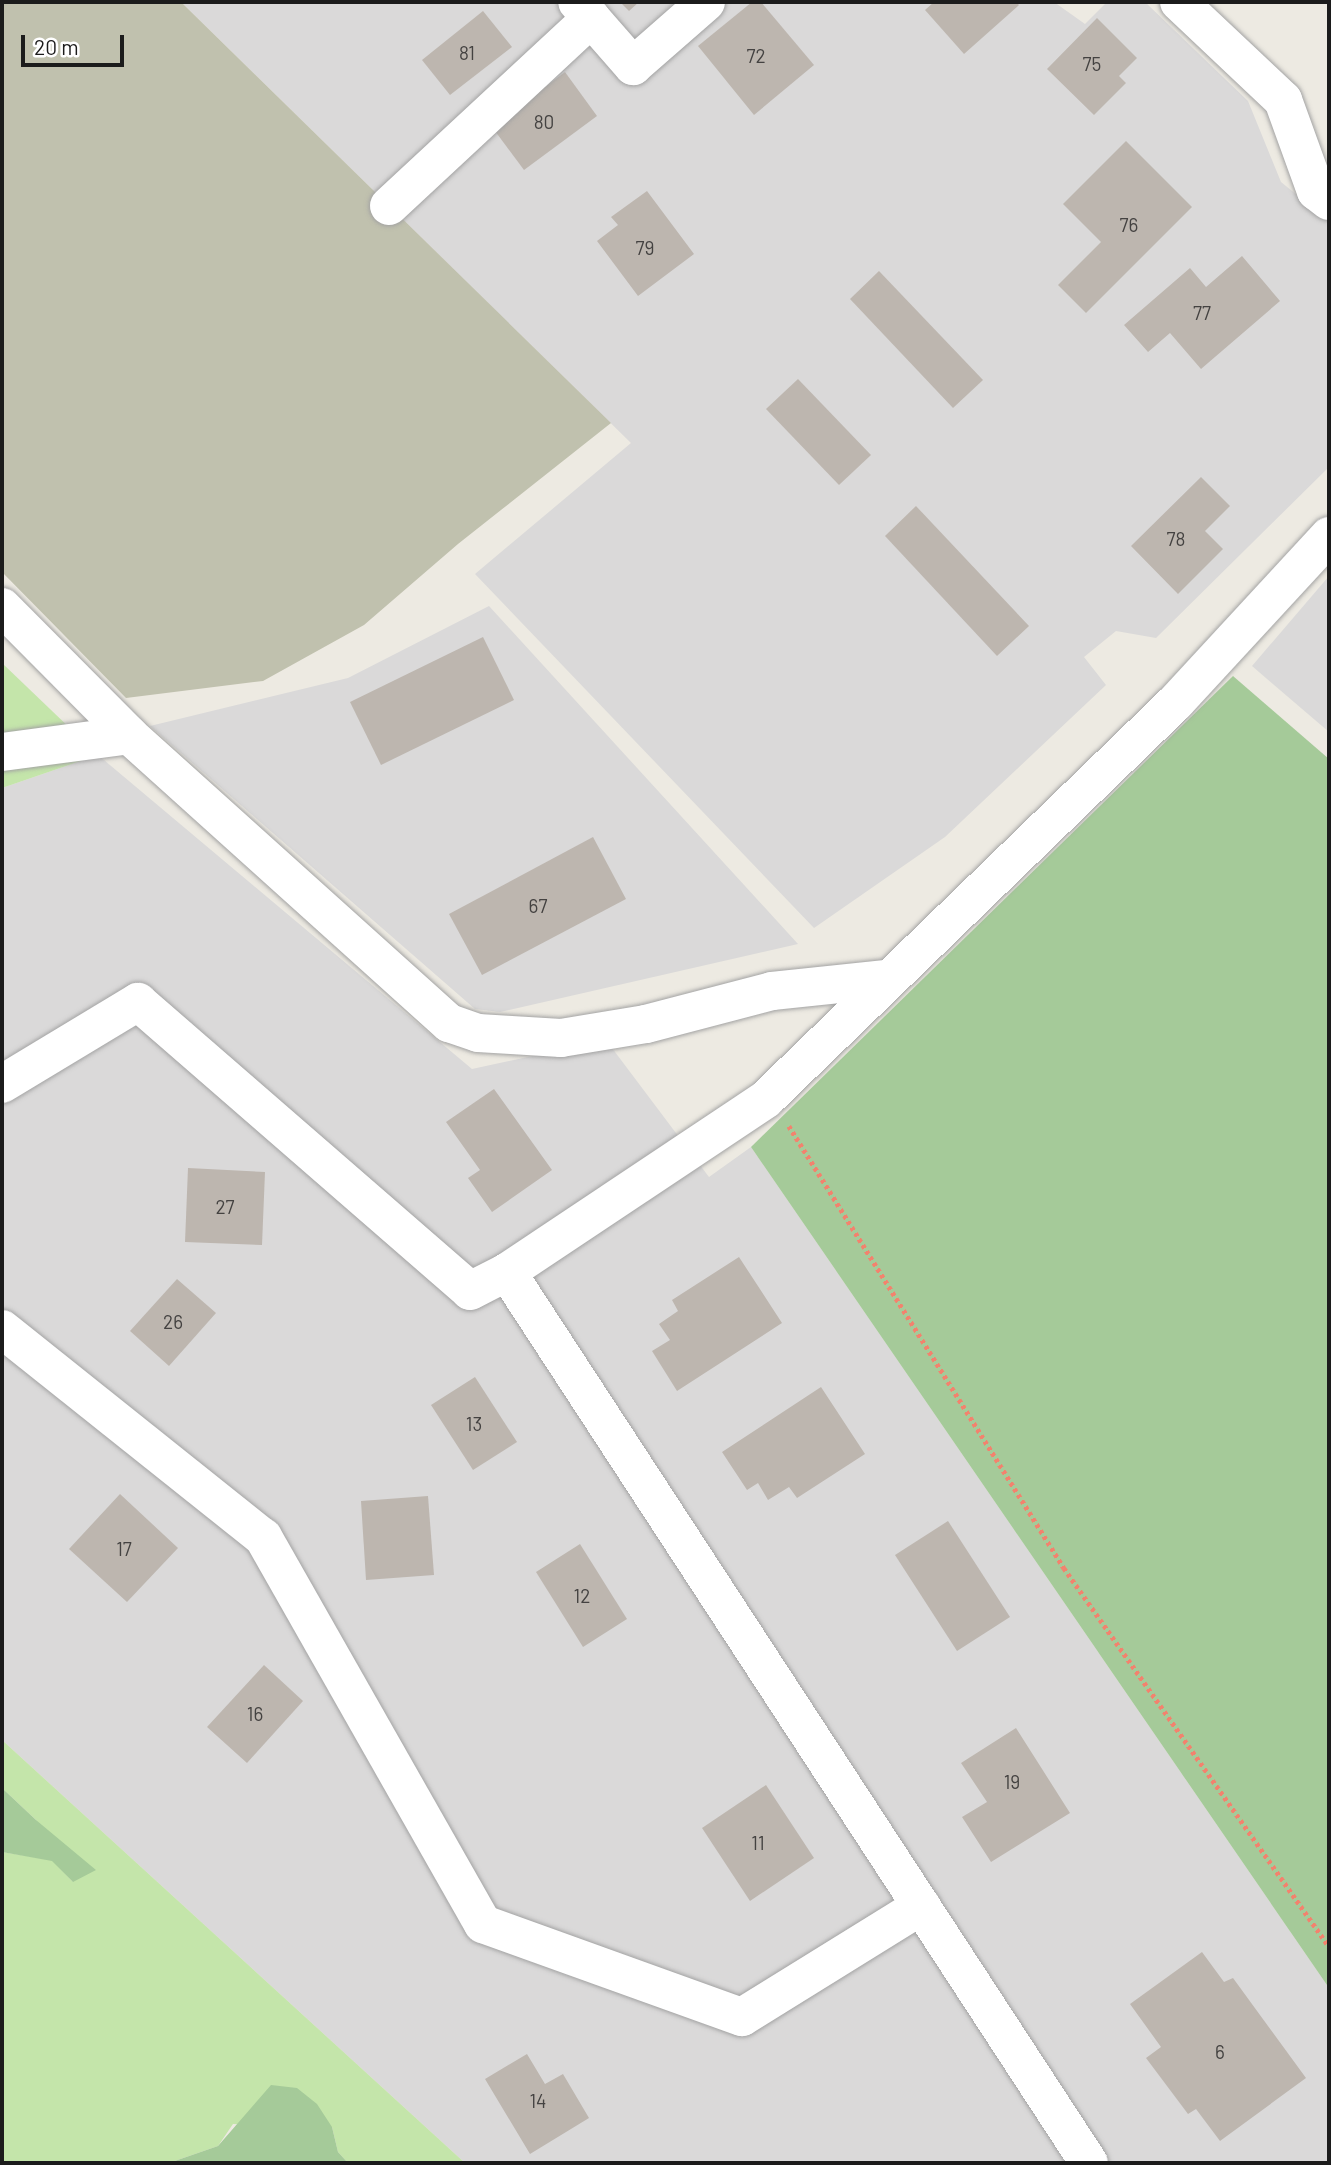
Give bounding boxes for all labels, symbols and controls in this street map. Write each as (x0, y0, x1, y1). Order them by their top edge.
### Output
scale bar (24, 21, 128, 65)
text: 20 m (34, 34, 79, 59)
house number: 81 (459, 42, 475, 64)
house number: 72 (746, 45, 766, 67)
house number: 75 (1083, 53, 1101, 75)
house number: 80 (534, 111, 554, 133)
house number: 76 (1120, 214, 1138, 236)
house number: 79 (636, 237, 654, 259)
house number: 77 (1193, 302, 1211, 324)
house number: 78 (1167, 528, 1185, 550)
house number: 67 (529, 895, 547, 917)
house number: 27 (215, 1196, 235, 1218)
house number: 26 (163, 1311, 183, 1333)
house number: 13 (466, 1413, 482, 1435)
house number: 17 (116, 1538, 132, 1560)
house number: 12 (574, 1585, 590, 1607)
house number: 16 (247, 1703, 263, 1725)
house number: 19 (1004, 1771, 1020, 1793)
house number: 11 (751, 1832, 765, 1854)
house number: 6 (1215, 2041, 1225, 2063)
house number: 14 (529, 2090, 547, 2112)

